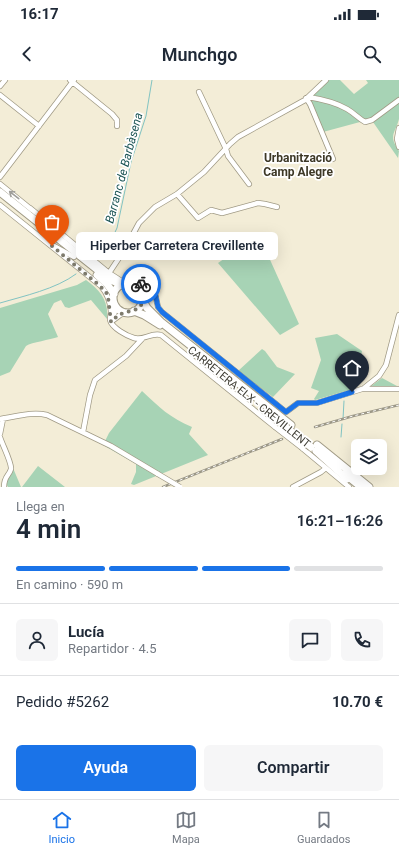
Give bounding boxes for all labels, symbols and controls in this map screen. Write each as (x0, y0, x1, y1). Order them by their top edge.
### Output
text: 16:17 (20, 5, 59, 23)
icon: back (16, 43, 38, 65)
icon: search (361, 43, 383, 65)
text: Munchgo (162, 44, 237, 65)
water label: Barranc de Barbàsena (102, 111, 146, 225)
district label: Urbanització Camp Alegre (263, 151, 333, 179)
one-way arrow (9, 191, 20, 200)
pin (35, 205, 69, 246)
icon: bag (41, 211, 63, 233)
callout: Hiperber Carretera Crevillente (76, 232, 278, 260)
text: Hiperber Carretera Crevillente (90, 238, 264, 253)
courier (121, 264, 161, 304)
icon: bike (130, 273, 152, 295)
street label: CARRETERA ELX - CREVILLENT (185, 344, 313, 451)
pin (335, 351, 369, 392)
icon: home (341, 357, 363, 379)
map controls (351, 439, 387, 475)
button: layers (351, 439, 387, 475)
text: Llega en (16, 499, 65, 514)
text: 16:21–16:26 (297, 512, 383, 530)
text: 4 min (16, 514, 81, 544)
text: En camino · 590 m (16, 577, 123, 592)
button: person (16, 619, 58, 661)
button: chat (289, 619, 331, 661)
button: phone (341, 619, 383, 661)
text: Lucía (68, 623, 104, 641)
text: Repartidor · 4.5 (68, 641, 156, 656)
text: Pedido #5262 (16, 693, 109, 711)
text: 10.70 € (332, 693, 383, 711)
button: Ayuda (16, 745, 196, 791)
button: Compartir (204, 745, 383, 791)
tab: Inicio (49, 809, 75, 846)
tab: Mapa (172, 809, 200, 846)
tab: Guardados (297, 809, 350, 846)

